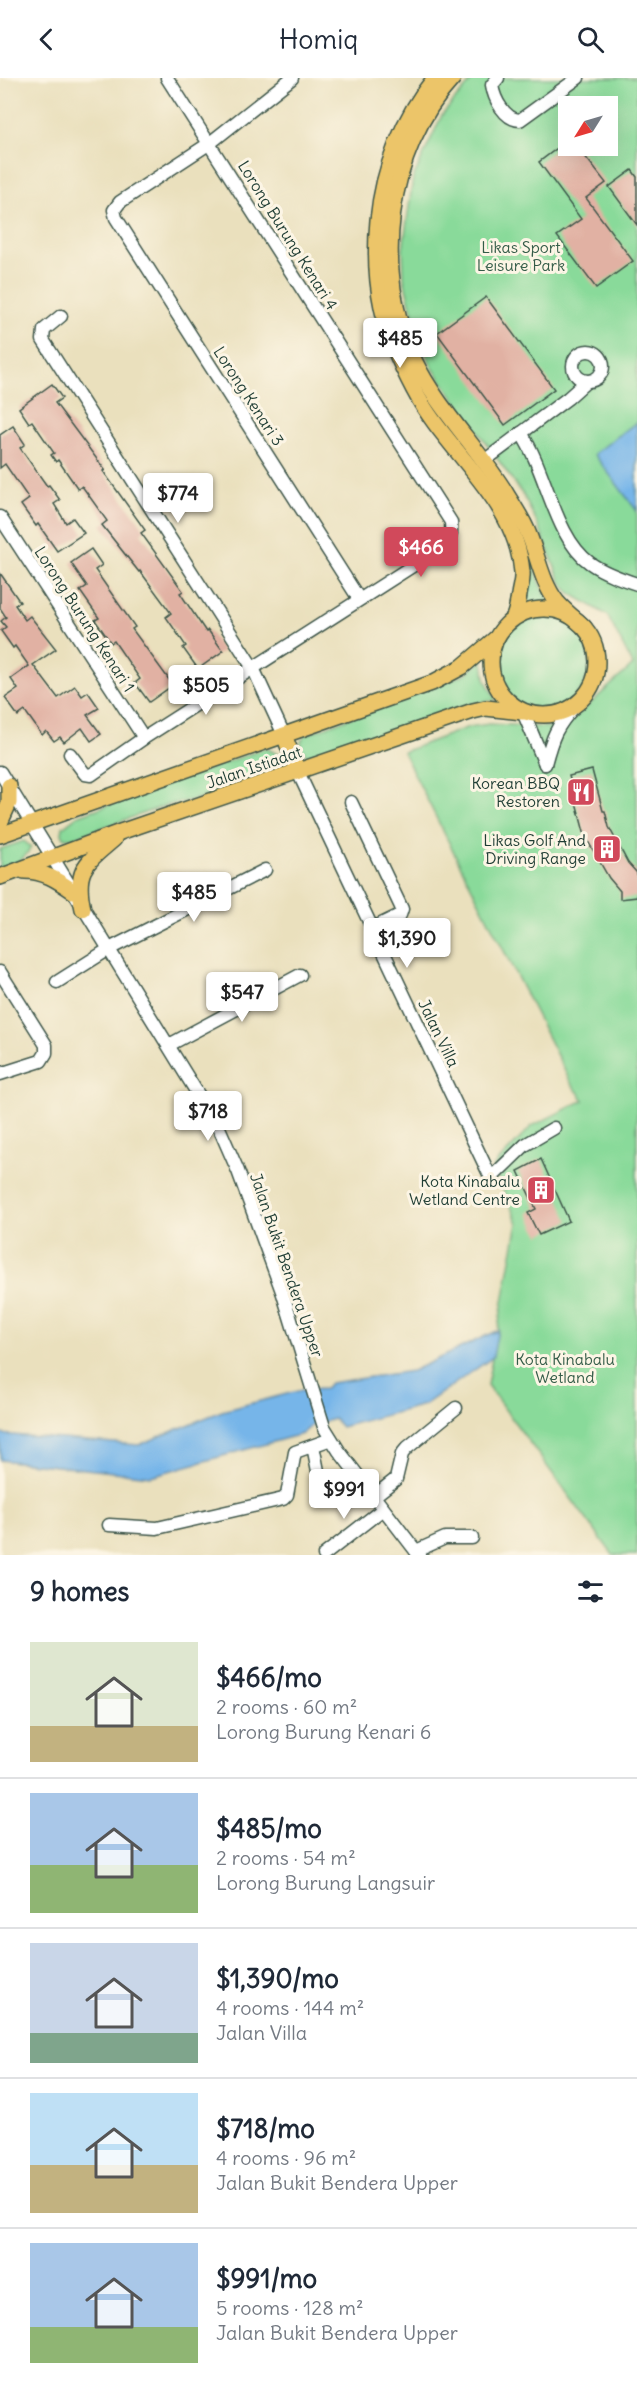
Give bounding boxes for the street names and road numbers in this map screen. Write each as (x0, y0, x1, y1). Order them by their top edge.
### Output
street label: Lorong Burung Kenari 4 (234, 157, 342, 313)
street label: Lorong Kenari 3 (209, 343, 289, 449)
street label: Lorong Burung Kenari 1 (30, 543, 140, 695)
street label: Jalan Istiadat (204, 741, 305, 793)
street label: Jalan Villa (414, 996, 464, 1070)
street label: Jalan Bukit Bendera Upper (246, 1170, 328, 1360)

